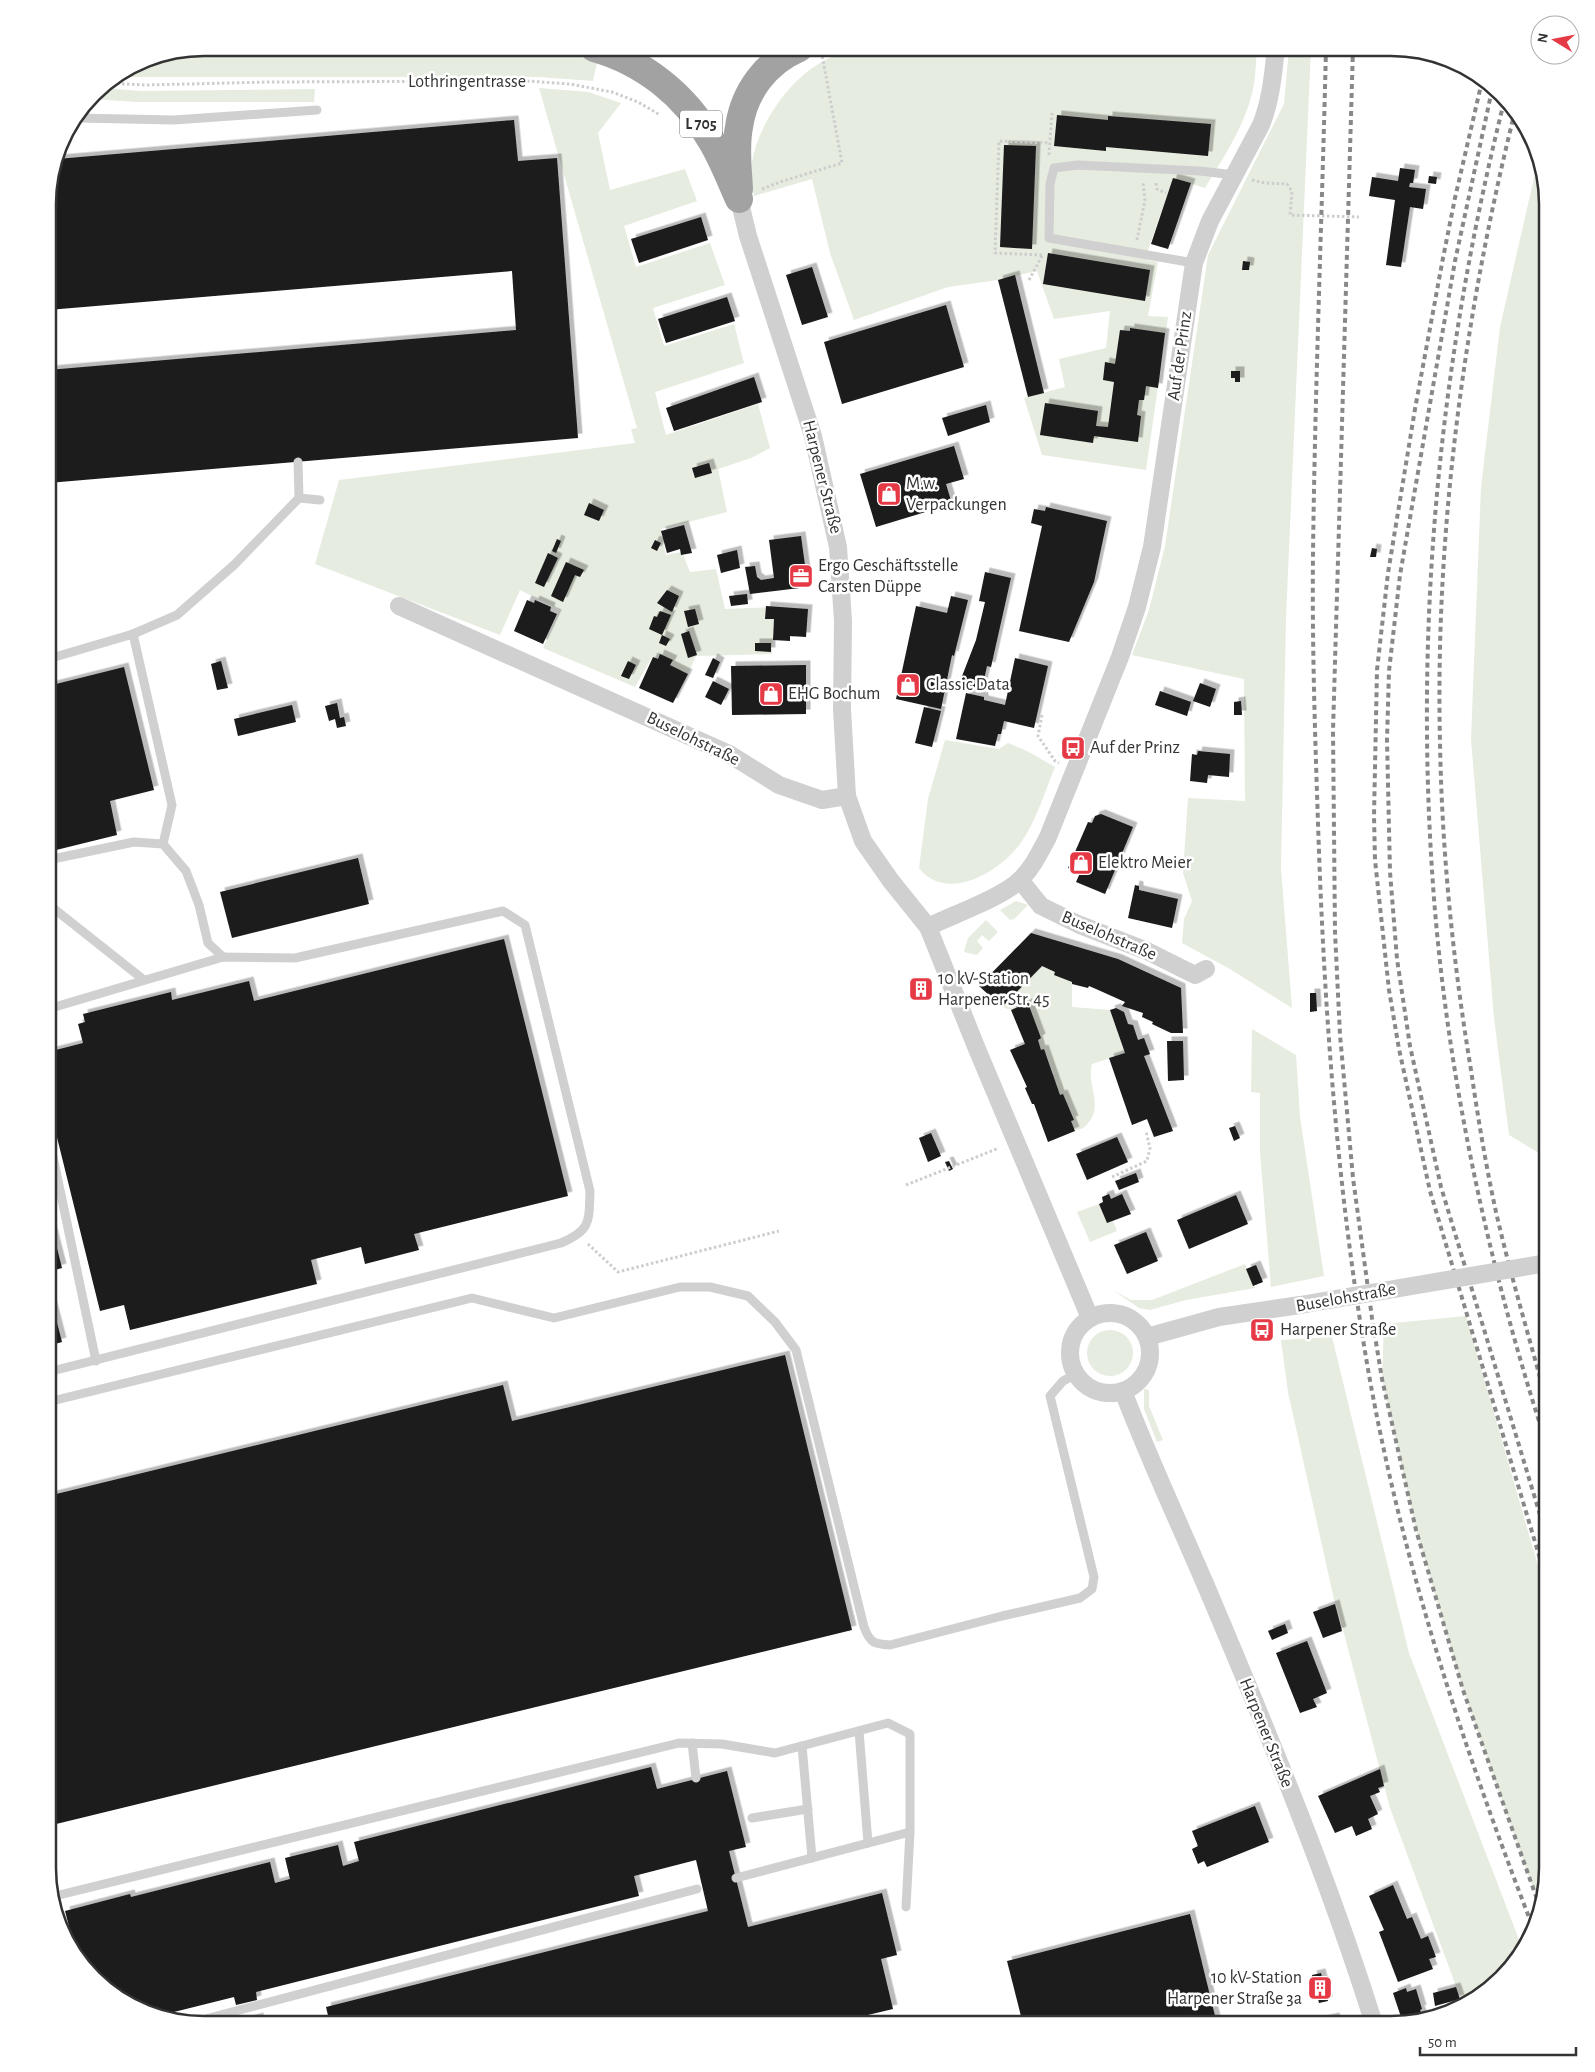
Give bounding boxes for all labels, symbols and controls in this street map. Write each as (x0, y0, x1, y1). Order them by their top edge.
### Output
north arrow (1530, 15, 1580, 65)
text: N (1535, 32, 1551, 44)
street label: Lothringentrasse (408, 73, 526, 91)
road number: L 705 (680, 110, 722, 138)
street label: Auf der Prinz (1165, 310, 1195, 402)
street label: Harpener Straße (799, 418, 845, 536)
place label: M.w. Verpackungen (906, 475, 1007, 514)
shop icon: M.w. Verpackungen (876, 481, 902, 507)
place label: Ergo Geschäftsstelle Carsten Düppe (818, 557, 958, 596)
office icon: Ergo Geschäftsstelle Carsten Düppe (788, 563, 814, 589)
shop icon: Classic Data (895, 672, 921, 698)
place label: Classic Data (926, 676, 1010, 694)
shop icon: EHG Bochum (758, 681, 784, 707)
place label: EHG Bochum (788, 685, 880, 703)
street label: Buselohstraße (644, 709, 742, 769)
bus stop icon: Auf der Prinz (1060, 735, 1086, 761)
place label: Auf der Prinz (1090, 739, 1180, 757)
shop icon: Elektro Meier (1068, 850, 1094, 876)
place label: Elektro Meier (1098, 854, 1192, 872)
street label: Buselohstraße (1059, 908, 1159, 964)
place label: 10 kV-Station Harpener Str. 45 (938, 970, 1050, 1009)
building icon: 10 kV-Station Harpener Str. 45 (908, 976, 934, 1002)
street label: Buselohstraße (1295, 1280, 1397, 1316)
bus stop icon: Harpener Straße (1249, 1317, 1275, 1343)
place label: Harpener Straße (1280, 1321, 1396, 1339)
street label: Harpener Straße (1236, 1676, 1296, 1790)
place label: 10 kV-Station Harpener Straße 3a (1167, 1969, 1302, 2008)
building icon: 10 kV-Station Harpener Straße 3a (1307, 1975, 1333, 2001)
scale bar (1420, 2024, 1576, 2056)
text: 50 m (1428, 2035, 1457, 2050)

